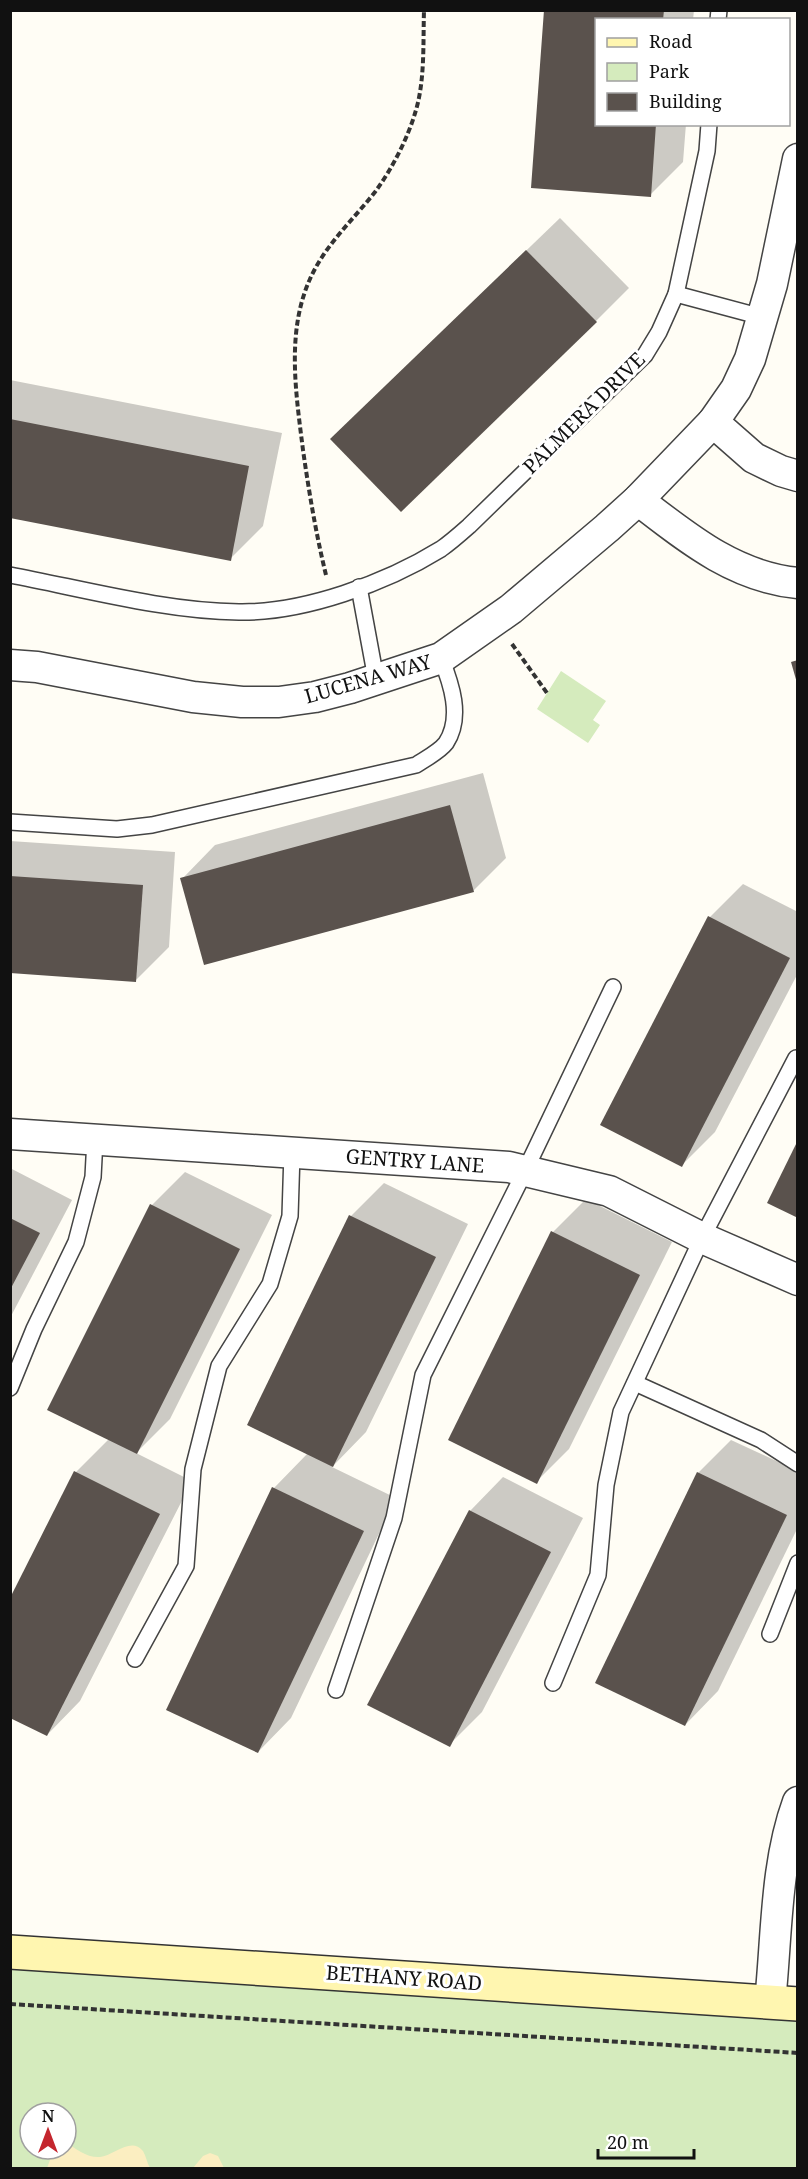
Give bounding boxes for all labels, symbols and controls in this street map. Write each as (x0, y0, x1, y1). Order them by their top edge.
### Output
legend (595, 18, 790, 126)
text: Road (649, 29, 692, 53)
text: Park (649, 59, 689, 83)
text: Building (649, 89, 722, 113)
street label: PALMERA DRIVE (517, 346, 651, 480)
street label: LUCENA WAY (301, 647, 435, 710)
street label: GENTRY LANE (345, 1142, 485, 1179)
street label: BETHANY ROAD (325, 1959, 483, 1996)
north arrow (18, 2101, 78, 2161)
text: N (42, 2105, 55, 2127)
scale bar (598, 2122, 694, 2160)
text: 20 m (607, 2130, 649, 2154)

